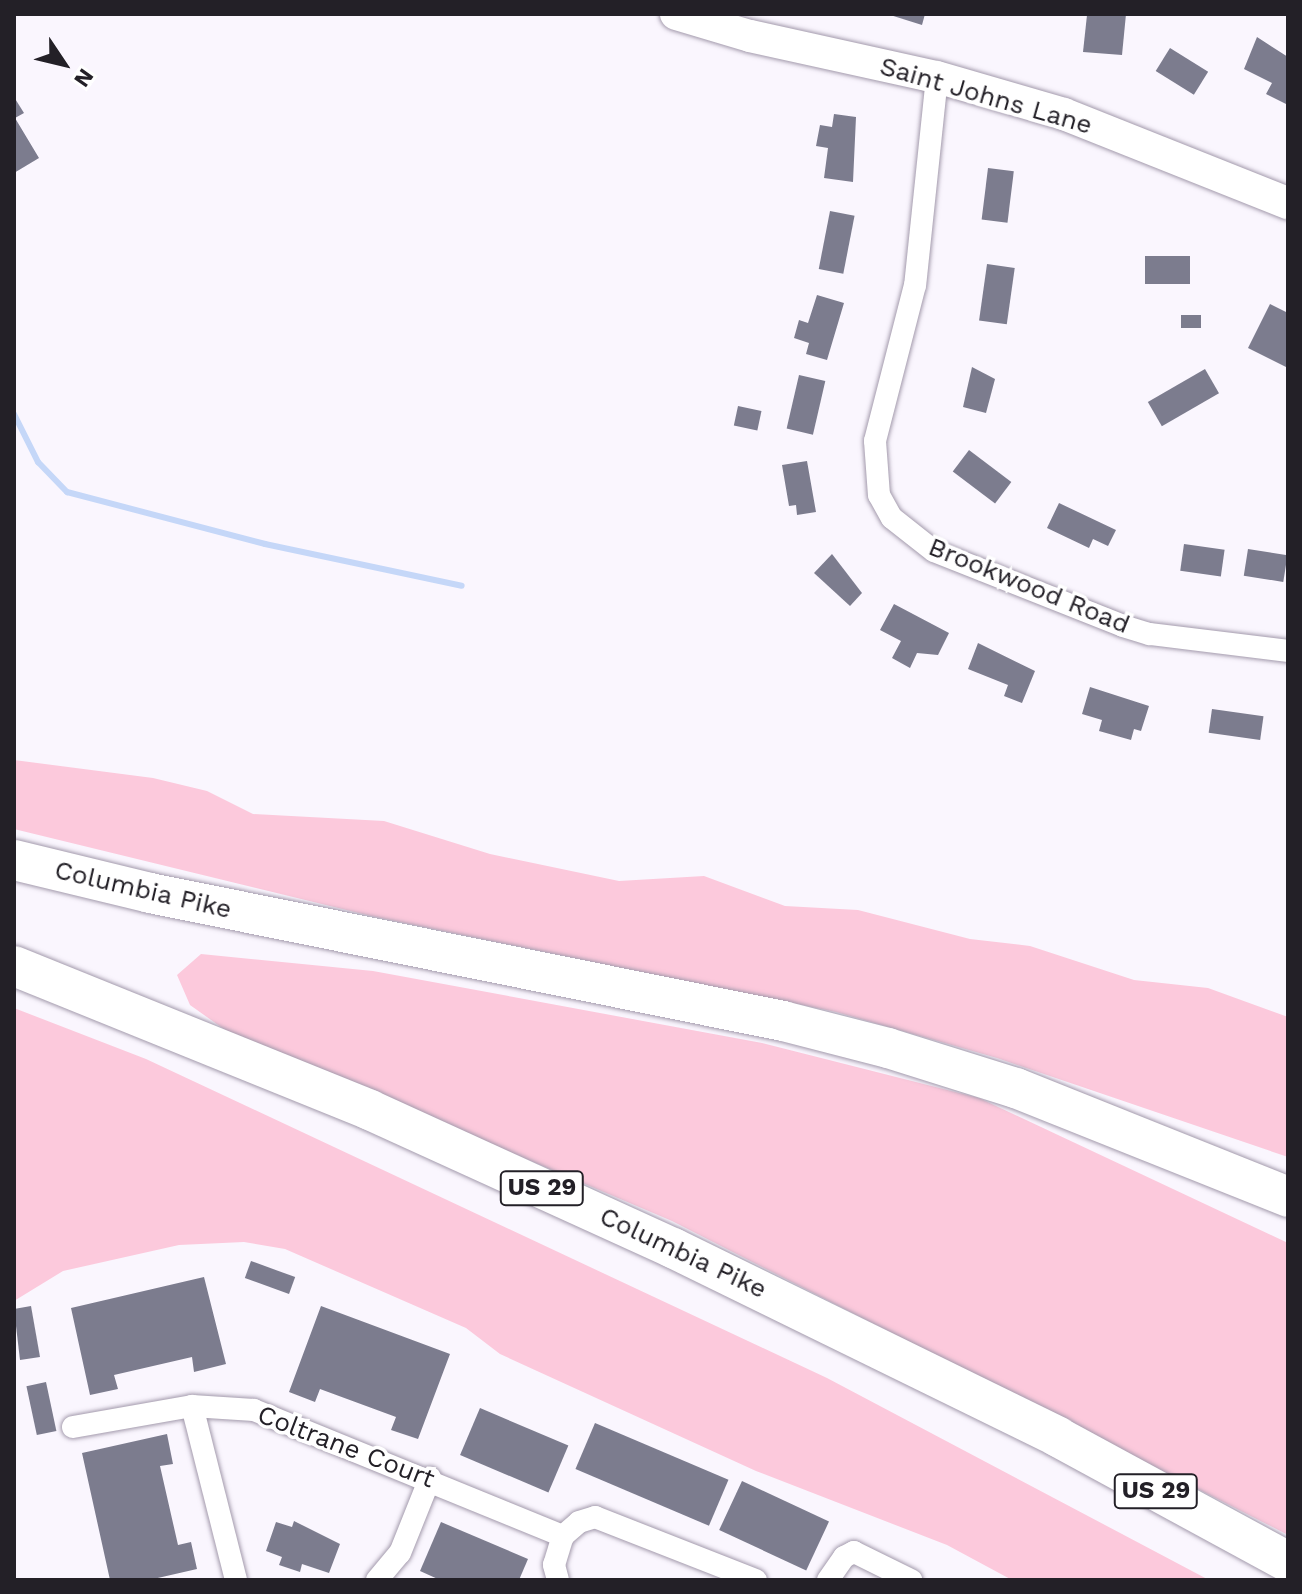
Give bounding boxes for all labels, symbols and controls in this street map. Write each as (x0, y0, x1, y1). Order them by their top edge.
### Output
north arrow (24, 24, 104, 104)
street label: Saint Johns Lane (876, 51, 1096, 141)
text: N (69, 64, 99, 92)
street label: Brookwood Road (924, 531, 1134, 641)
street label: Columbia Pike (51, 854, 235, 926)
road number: US 29 (498, 1168, 586, 1208)
street label: Columbia Pike (594, 1201, 772, 1305)
street label: Coltrane Court (253, 1399, 439, 1495)
road number: US 29 (1112, 1471, 1200, 1511)

